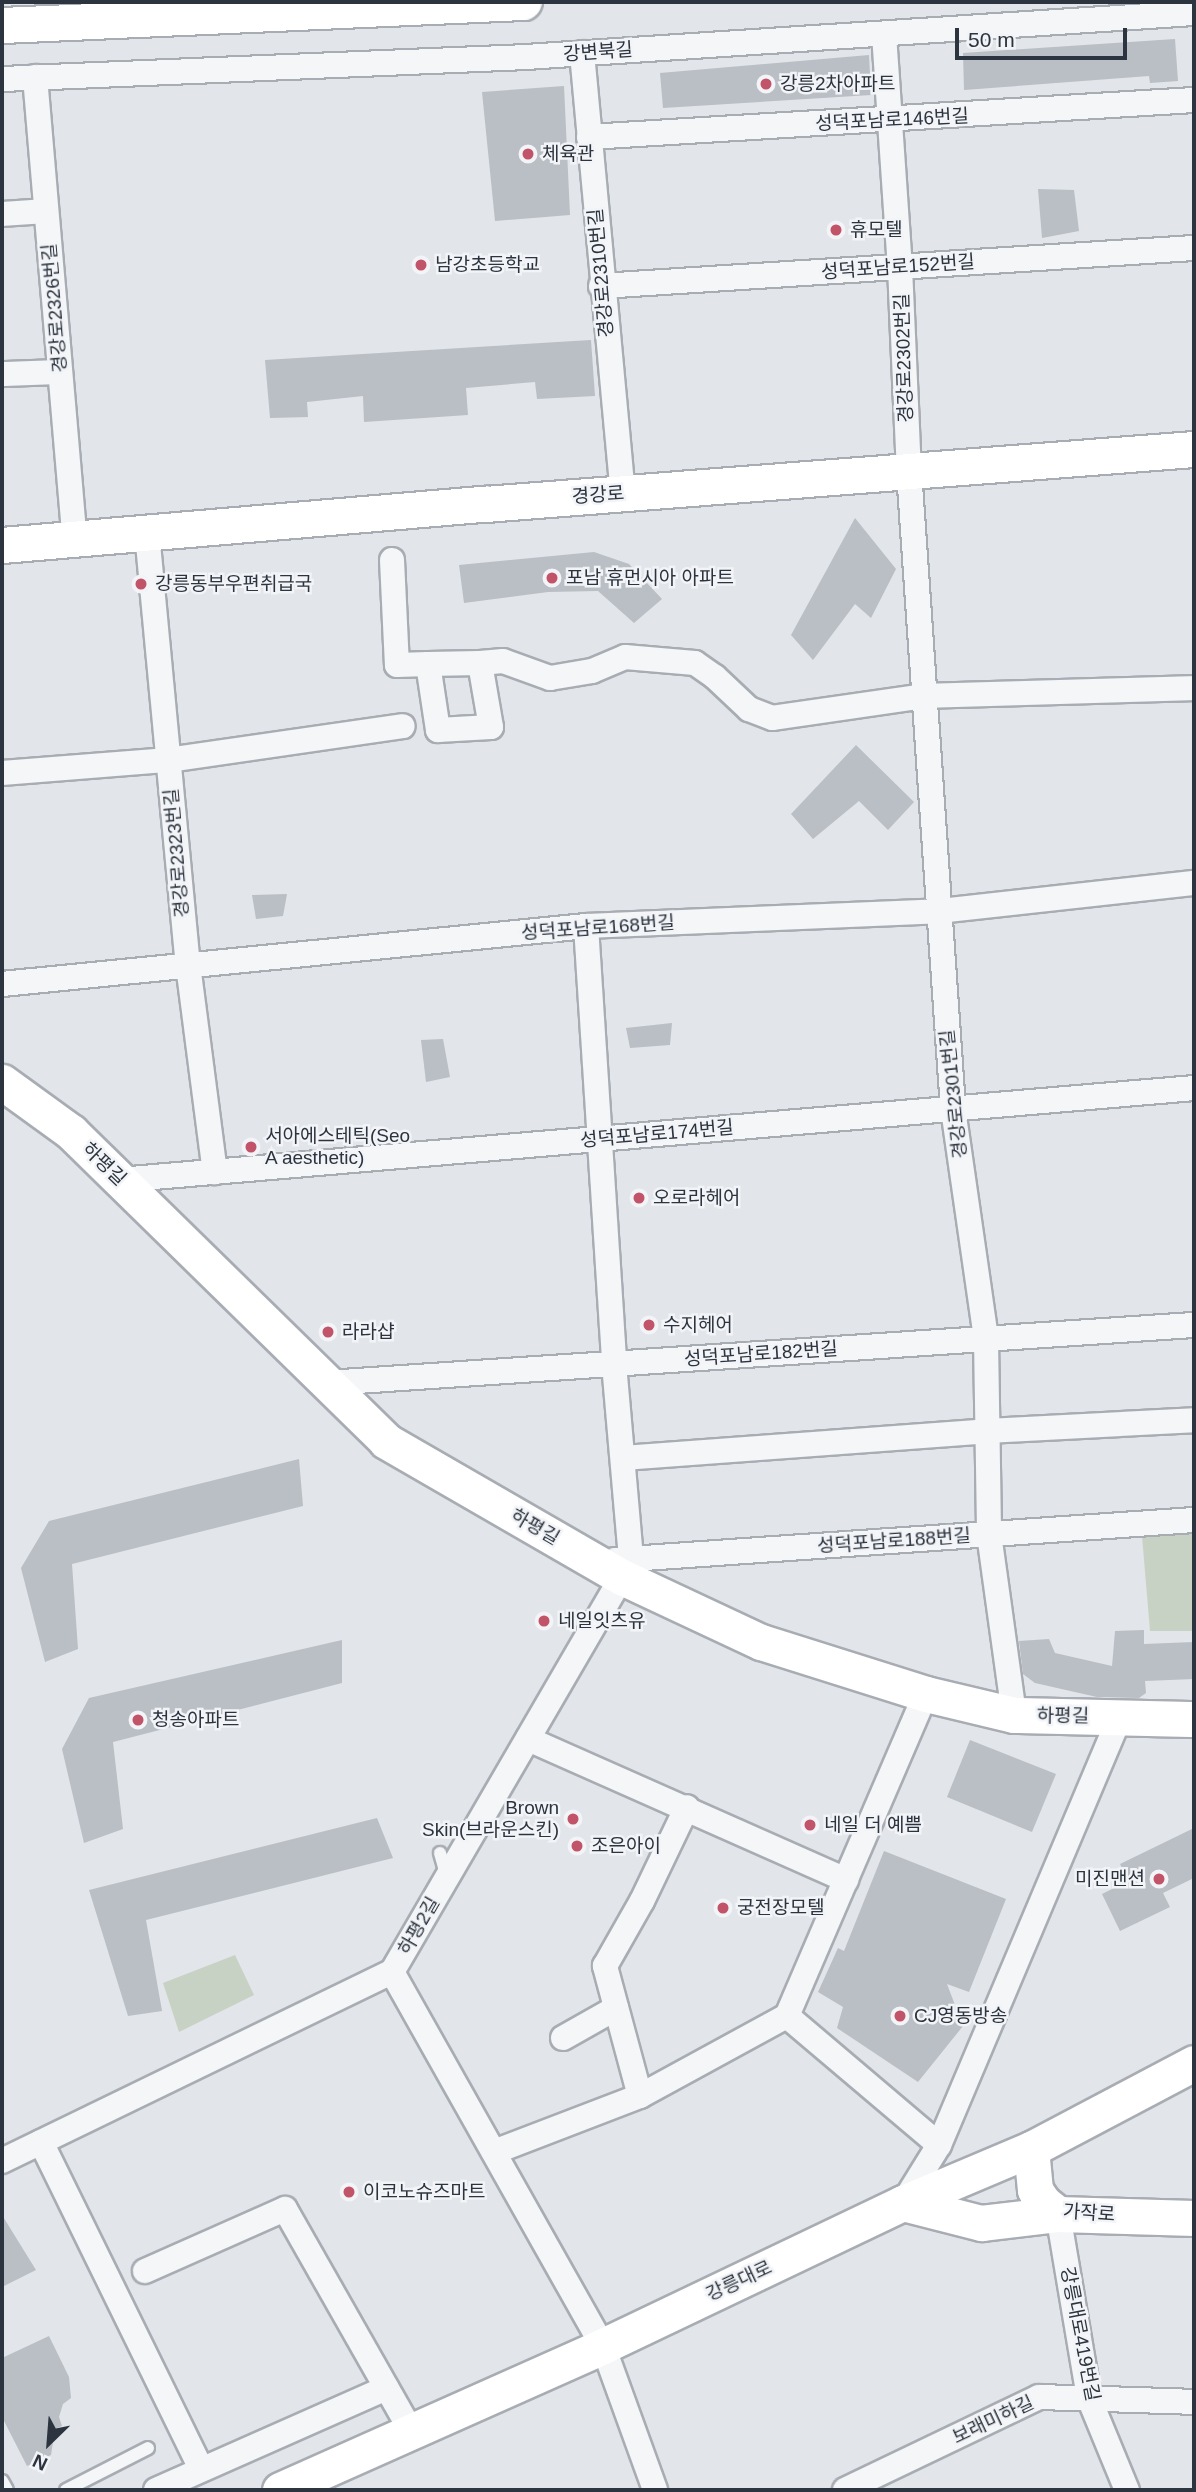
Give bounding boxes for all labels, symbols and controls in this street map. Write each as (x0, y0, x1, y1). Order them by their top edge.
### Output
scale bar (958, 14, 1130, 58)
text: 50 m (968, 28, 1015, 51)
street label: 강변북길 (562, 38, 634, 66)
place label: 강릉2차아파트 (780, 73, 895, 95)
marker: 강릉2차아파트 (758, 76, 774, 92)
street label: 성덕포남로146번길 (814, 105, 970, 135)
place label: 체육관 (542, 143, 594, 165)
marker: 체육관 (520, 146, 536, 162)
street label: 경강로2310번길 (584, 207, 618, 339)
place label: 휴모텔 (850, 219, 902, 241)
marker: 휴모텔 (828, 222, 844, 238)
street label: 경강로2326번길 (38, 242, 72, 374)
street label: 성덕포남로152번길 (820, 250, 976, 284)
place label: 남강초등학교 (435, 254, 540, 276)
marker: 남강초등학교 (413, 257, 429, 273)
street label: 경강로2302번길 (890, 293, 918, 423)
street label: 경강로 (571, 482, 625, 508)
place label: 포남 휴먼시아 아파트 (566, 567, 734, 589)
marker: 포남 휴먼시아 아파트 (544, 570, 560, 586)
place label: 강릉동부우편취급국 (155, 573, 312, 595)
marker: 강릉동부우편취급국 (133, 576, 149, 592)
street label: 경강로2323번길 (160, 787, 194, 919)
street label: 성덕포남로168번길 (520, 911, 676, 945)
street label: 경강로2301번길 (936, 1028, 972, 1160)
street label: 성덕포남로174번길 (579, 1116, 735, 1152)
place label: 서아에스테틱(Seo A aesthetic) (265, 1125, 410, 1169)
street label: 하평길 (77, 1138, 131, 1190)
marker: 서아에스테틱(Seo A aesthetic) (243, 1139, 259, 1155)
place label: 오로라헤어 (653, 1187, 740, 1209)
marker: 오로라헤어 (631, 1190, 647, 1206)
place label: 수지헤어 (663, 1314, 733, 1336)
marker: 수지헤어 (641, 1317, 657, 1333)
place label: 라라샵 (342, 1321, 394, 1343)
marker: 라라샵 (320, 1324, 336, 1340)
street label: 성덕포남로182번길 (683, 1337, 839, 1371)
street label: 하평길 (507, 1504, 563, 1550)
street label: 성덕포남로188번길 (816, 1524, 972, 1558)
place label: 네일잇츠유 (558, 1610, 645, 1632)
marker: 네일잇츠유 (536, 1613, 552, 1629)
street label: 하평길 (1037, 1704, 1089, 1728)
place label: 청송아파트 (152, 1709, 239, 1731)
marker: 청송아파트 (130, 1712, 146, 1728)
place label: Brown Skin(브라운스킨) (422, 1797, 559, 1841)
marker: Brown Skin(브라운스킨) (565, 1811, 581, 1827)
place label: 네일 더 예쁨 (824, 1814, 922, 1836)
marker: 네일 더 예쁨 (802, 1817, 818, 1833)
place label: 조은아이 (591, 1835, 661, 1857)
marker: 조은아이 (569, 1838, 585, 1854)
place label: 미진맨션 (1075, 1868, 1145, 1890)
marker: 미진맨션 (1151, 1871, 1167, 1887)
street label: 하평2길 (393, 1893, 445, 1959)
place label: 궁전장모텔 (737, 1897, 824, 1919)
marker: 궁전장모텔 (715, 1900, 731, 1916)
place label: CJ영동방송 (914, 2005, 1007, 2027)
marker: CJ영동방송 (892, 2008, 908, 2024)
place label: 이코노슈즈마트 (363, 2181, 485, 2203)
marker: 이코노슈즈마트 (341, 2184, 357, 2200)
street label: 가작로 (1062, 2200, 1116, 2226)
street label: 강릉대로 (702, 2256, 776, 2306)
street label: 강릉대로419번길 (1056, 2265, 1104, 2403)
street label: 보래미하길 (949, 2391, 1037, 2449)
north arrow (14, 2408, 84, 2478)
text: N (29, 2450, 51, 2475)

